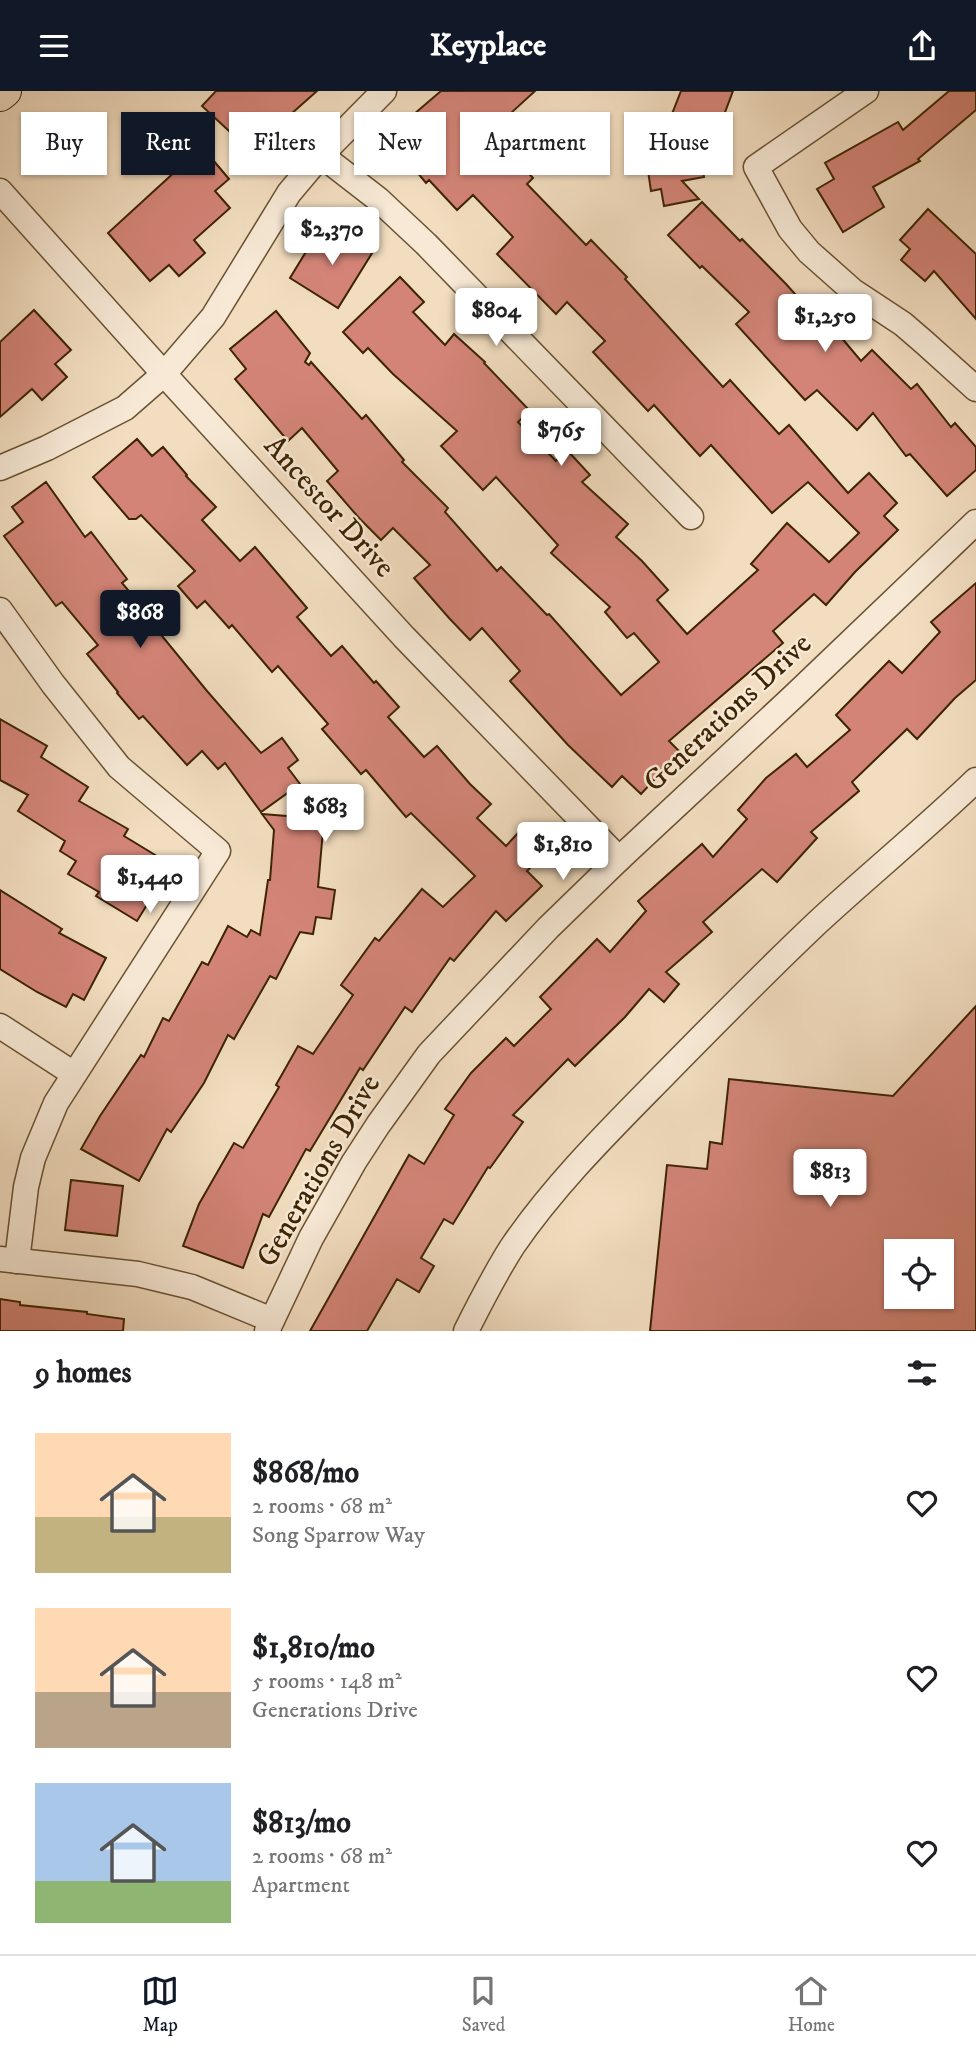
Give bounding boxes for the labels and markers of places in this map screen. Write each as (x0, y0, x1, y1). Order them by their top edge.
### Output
pin: $2,370 (275, 207, 389, 267)
pin: $804 (455, 289, 537, 348)
pin: $1,250 (768, 295, 882, 354)
pin: $765 (520, 409, 602, 468)
pin: $868 (99, 591, 181, 650)
pin: $683 (284, 785, 366, 844)
pin: $1,810 (506, 823, 620, 882)
pin: $1,440 (93, 855, 207, 915)
pin: $813 (789, 1149, 871, 1209)

